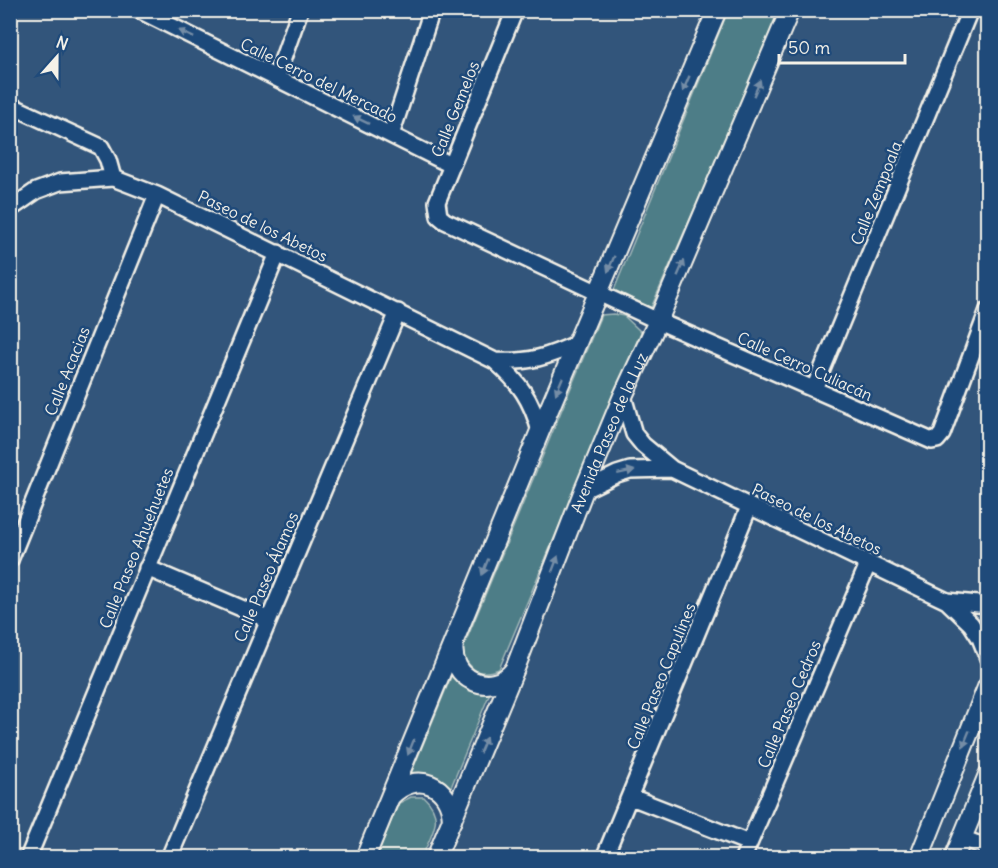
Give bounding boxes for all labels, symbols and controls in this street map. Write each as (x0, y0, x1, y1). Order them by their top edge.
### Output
north arrow (27, 27, 87, 87)
scale bar (779, 27, 905, 65)
one-way arrow (177, 29, 194, 39)
text: N (54, 32, 71, 54)
street label: Calle Cerro del Mercado (237, 33, 401, 127)
text: 50 m (788, 36, 830, 59)
street label: Calle Gemelos (427, 58, 483, 160)
one-way arrow (681, 75, 690, 93)
one-way arrow (753, 79, 762, 97)
one-way arrow (352, 116, 369, 125)
street label: Calle Zempoala (846, 138, 906, 248)
street label: Paseo de los Abetos (195, 186, 331, 266)
one-way arrow (606, 255, 615, 272)
one-way arrow (676, 258, 686, 276)
street label: Calle Acacias (40, 323, 94, 419)
street label: Calle Cerro Culiacán (734, 327, 876, 405)
street label: Avenida Paseo de la Luz (566, 349, 652, 516)
one-way arrow (554, 378, 564, 396)
street label: Calle Paseo Ahuehuetes (95, 465, 177, 631)
one-way arrow (617, 467, 636, 476)
street label: Paseo de los Abetos (749, 479, 885, 559)
street label: Calle Paseo Álamos (230, 509, 302, 645)
one-way arrow (551, 555, 561, 573)
one-way arrow (480, 558, 490, 576)
street label: Calle Paseo Capulines (622, 600, 700, 752)
street label: Calle Paseo Cedros (753, 637, 825, 771)
one-way arrow (961, 730, 970, 748)
one-way arrow (478, 736, 488, 754)
one-way arrow (406, 738, 415, 756)

